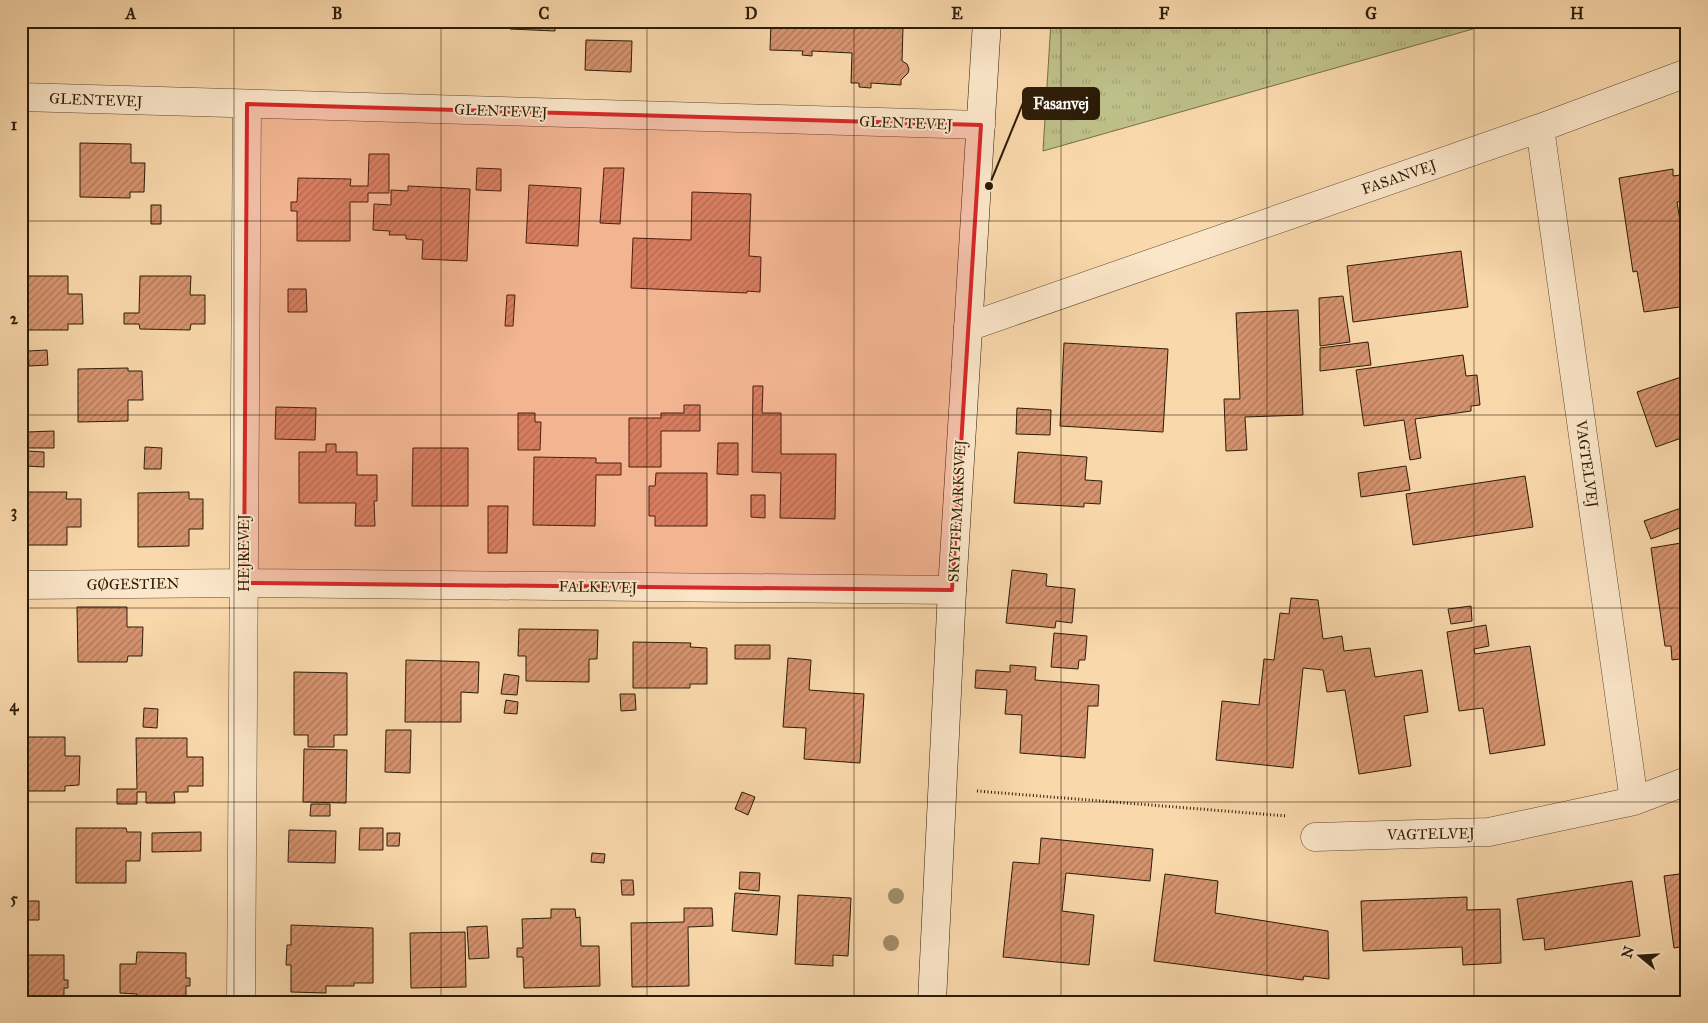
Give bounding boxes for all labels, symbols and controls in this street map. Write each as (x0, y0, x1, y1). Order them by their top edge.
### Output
text: A (125, 4, 137, 23)
text: B (332, 4, 342, 23)
text: C (539, 4, 550, 23)
text: D (745, 4, 758, 23)
text: E (951, 4, 963, 23)
text: F (1159, 4, 1170, 23)
text: G (1365, 4, 1377, 23)
text: H (1570, 4, 1584, 23)
callout: Fasanvej (1023, 88, 1099, 119)
street label: GLENTEVEJ (49, 89, 143, 112)
text: Fasanvej (1033, 94, 1089, 114)
street label: GLENTEVEJ (454, 100, 548, 123)
street label: GLENTEVEJ (859, 112, 953, 135)
text: 1 (11, 115, 18, 134)
street label: FASANVEJ (1359, 156, 1439, 199)
text: 2 (10, 309, 19, 328)
street label: VAGTELVEJ (1571, 418, 1602, 509)
street label: SKYTTEMARKSVEJ (944, 439, 971, 583)
text: 3 (11, 502, 17, 522)
street label: HEJREVEJ (235, 514, 254, 592)
street label: GØGESTIEN (86, 574, 180, 594)
street label: FALKEVEJ (559, 577, 637, 598)
text: 4 (10, 696, 20, 716)
street label: VAGTELVEJ (1386, 824, 1475, 845)
text: 5 (10, 889, 18, 908)
north arrow (1616, 930, 1666, 980)
text: N (1618, 944, 1638, 960)

